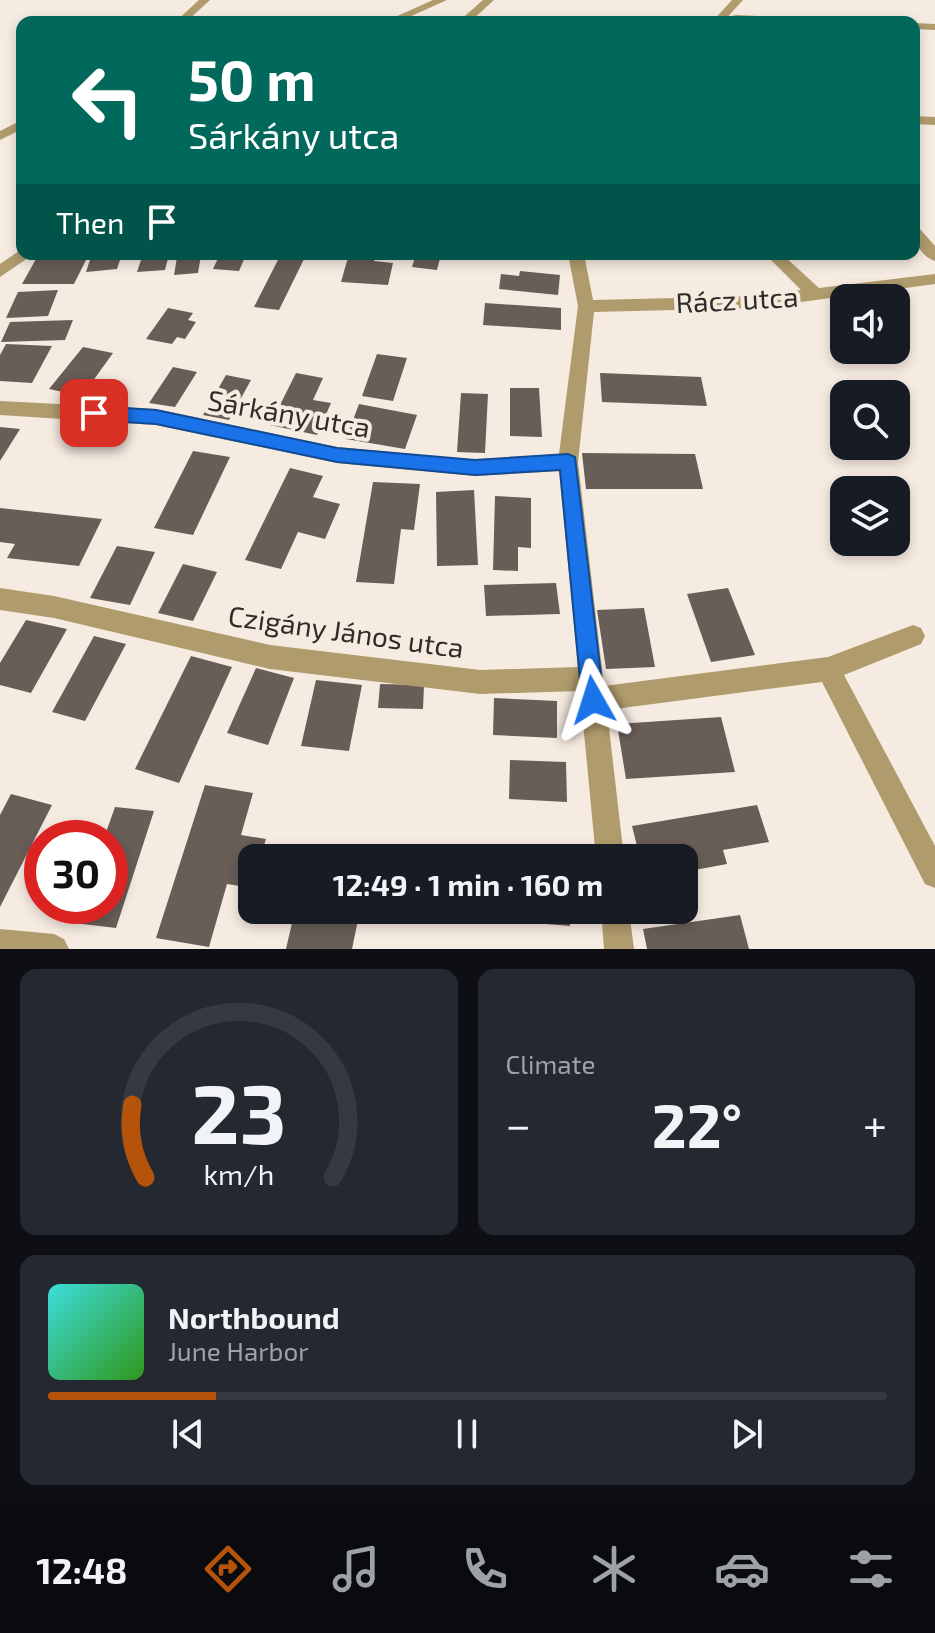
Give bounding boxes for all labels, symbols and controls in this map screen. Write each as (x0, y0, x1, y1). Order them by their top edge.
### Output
text: 50 m (188, 45, 316, 112)
icon: left (56, 48, 160, 152)
text: Sárkány utca (188, 113, 399, 156)
icon: arrive (140, 200, 184, 244)
text: Then (56, 204, 124, 240)
street label: Rácz utca (675, 279, 799, 319)
map controls (830, 284, 910, 556)
button: sound (830, 284, 910, 364)
pin (60, 379, 128, 447)
button: search (830, 380, 910, 460)
street label: Sárkány utca (205, 382, 373, 444)
icon: arrive (72, 391, 116, 435)
button: layers (830, 476, 910, 556)
street label: Czigány János utca (226, 598, 466, 664)
position arrow (551, 658, 635, 742)
speed limit sign: 30 (24, 820, 128, 924)
text: 12:49 · 1 min · 160 m (333, 866, 603, 902)
text: Climate (506, 1048, 595, 1079)
text: 23 (191, 1061, 287, 1161)
text: 22° (652, 1088, 742, 1160)
text: − (506, 1097, 531, 1150)
text: + (863, 1097, 887, 1150)
text: km/h (203, 1156, 274, 1191)
text: Northbound (168, 1299, 340, 1335)
text: June Harbor (168, 1335, 309, 1366)
icon: previous (166, 1412, 210, 1456)
icon: pause (445, 1412, 489, 1456)
icon: next (725, 1412, 769, 1456)
icon: directions (200, 1541, 256, 1597)
icon: music (328, 1541, 384, 1597)
icon: phone (457, 1541, 513, 1597)
icon: climate (586, 1541, 642, 1597)
icon: car (714, 1541, 770, 1597)
icon: filters (843, 1541, 899, 1597)
text: 12:48 (36, 1548, 127, 1591)

